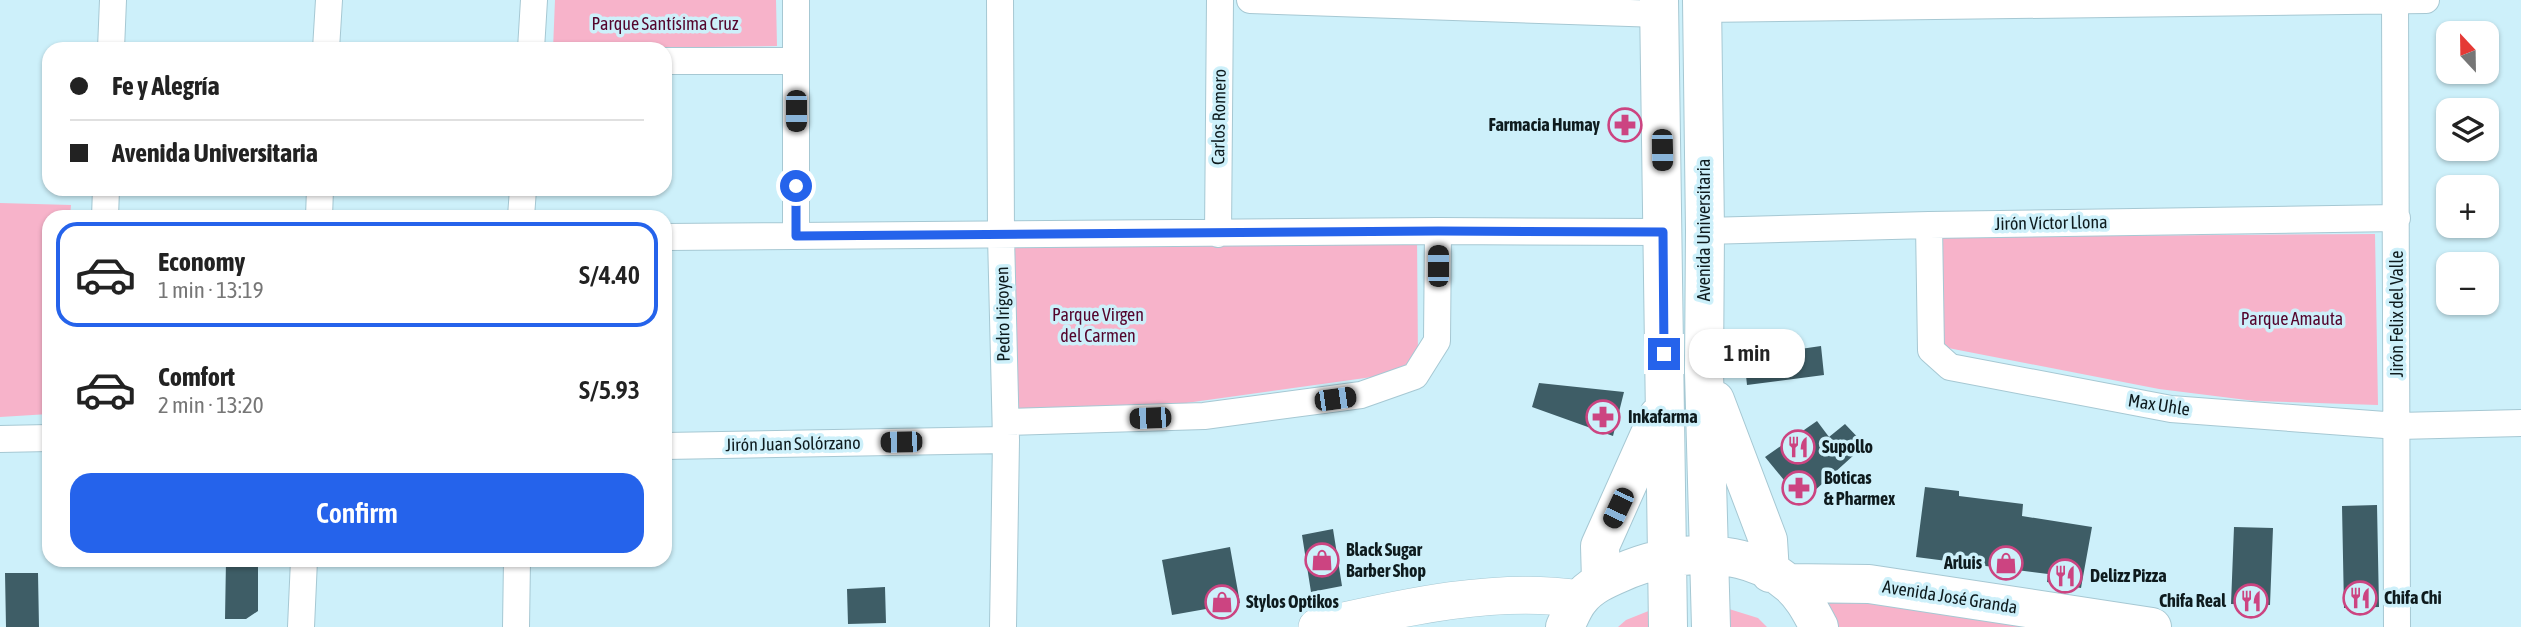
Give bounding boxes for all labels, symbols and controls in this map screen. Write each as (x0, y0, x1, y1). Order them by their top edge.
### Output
park label: Parque Santísima Cruz (592, 13, 739, 34)
north arrow (2436, 21, 2499, 84)
map controls (2436, 21, 2499, 315)
street label: Carlos Romero (1207, 69, 1230, 165)
text: Fe y Alegría (112, 71, 220, 101)
car (786, 90, 807, 132)
button: layers (2436, 98, 2499, 161)
pharmacy icon: Farmacia Humay (1606, 106, 1644, 144)
place label: Farmacia Humay (1489, 114, 1601, 135)
car (1652, 129, 1673, 171)
text: Avenida Universitaria (112, 138, 318, 168)
street label: Avenida Universitaria (1693, 159, 1714, 301)
route start (780, 170, 812, 202)
button: + (2436, 175, 2499, 238)
street label: Jirón Víctor Llona (1994, 211, 2108, 234)
icon: car (74, 243, 137, 306)
car (1428, 245, 1449, 287)
text: Economy (158, 247, 245, 277)
street label: Jirón Felix del Valle (2386, 251, 2407, 377)
button: − (2436, 252, 2499, 315)
text: S/4.40 (579, 260, 640, 290)
street label: Pedro Irigoyen (991, 266, 1014, 362)
text: 1 min · 13:19 (158, 277, 264, 303)
park label: Parque Virgen del Carmen (1052, 304, 1144, 346)
park label: Parque Amauta (2241, 308, 2343, 329)
callout: 1 min (1688, 330, 1804, 378)
route end (1648, 338, 1680, 370)
text: 1 min (1724, 340, 1770, 366)
icon: car (74, 358, 137, 421)
text: Comfort (158, 362, 235, 392)
text: S/5.93 (579, 375, 640, 405)
car (1313, 386, 1358, 412)
street label: Max Uhle (2127, 389, 2191, 420)
text: 2 min · 13:20 (158, 392, 264, 418)
pharmacy icon: Inkafarma (1584, 398, 1622, 436)
place label: Inkafarma (1628, 406, 1698, 427)
car (1129, 407, 1172, 429)
restaurant icon: Supollo (1779, 428, 1817, 466)
car (880, 431, 923, 453)
street label: Jirón Juan Solórzano (725, 432, 861, 455)
place label: Supollo (1822, 436, 1873, 457)
place label: Boticas & Pharmex (1824, 467, 1896, 509)
pharmacy icon: Boticas & Pharmex (1780, 469, 1818, 507)
button: Confirm (70, 473, 644, 553)
car (1600, 485, 1637, 531)
place label: Black Sugar Barber Shop (1346, 539, 1426, 581)
shop icon: Black Sugar Barber Shop (1303, 541, 1341, 579)
shop icon: Arluis (1987, 544, 2025, 582)
place label: Arluis (1943, 552, 1983, 573)
restaurant icon: Delizz Pizza (2046, 557, 2084, 595)
place label: Delizz Pizza (2090, 565, 2167, 586)
street label: Avenida José Granda (1881, 575, 2019, 618)
restaurant icon: Chifa Chi (2341, 579, 2379, 617)
restaurant icon: Chifa Real (2232, 582, 2270, 620)
shop icon: Stylos Optikos (1203, 583, 1241, 621)
place label: Chifa Chi (2384, 587, 2442, 608)
place label: Chifa Real (2159, 590, 2226, 611)
place label: Stylos Optikos (1246, 591, 1339, 612)

